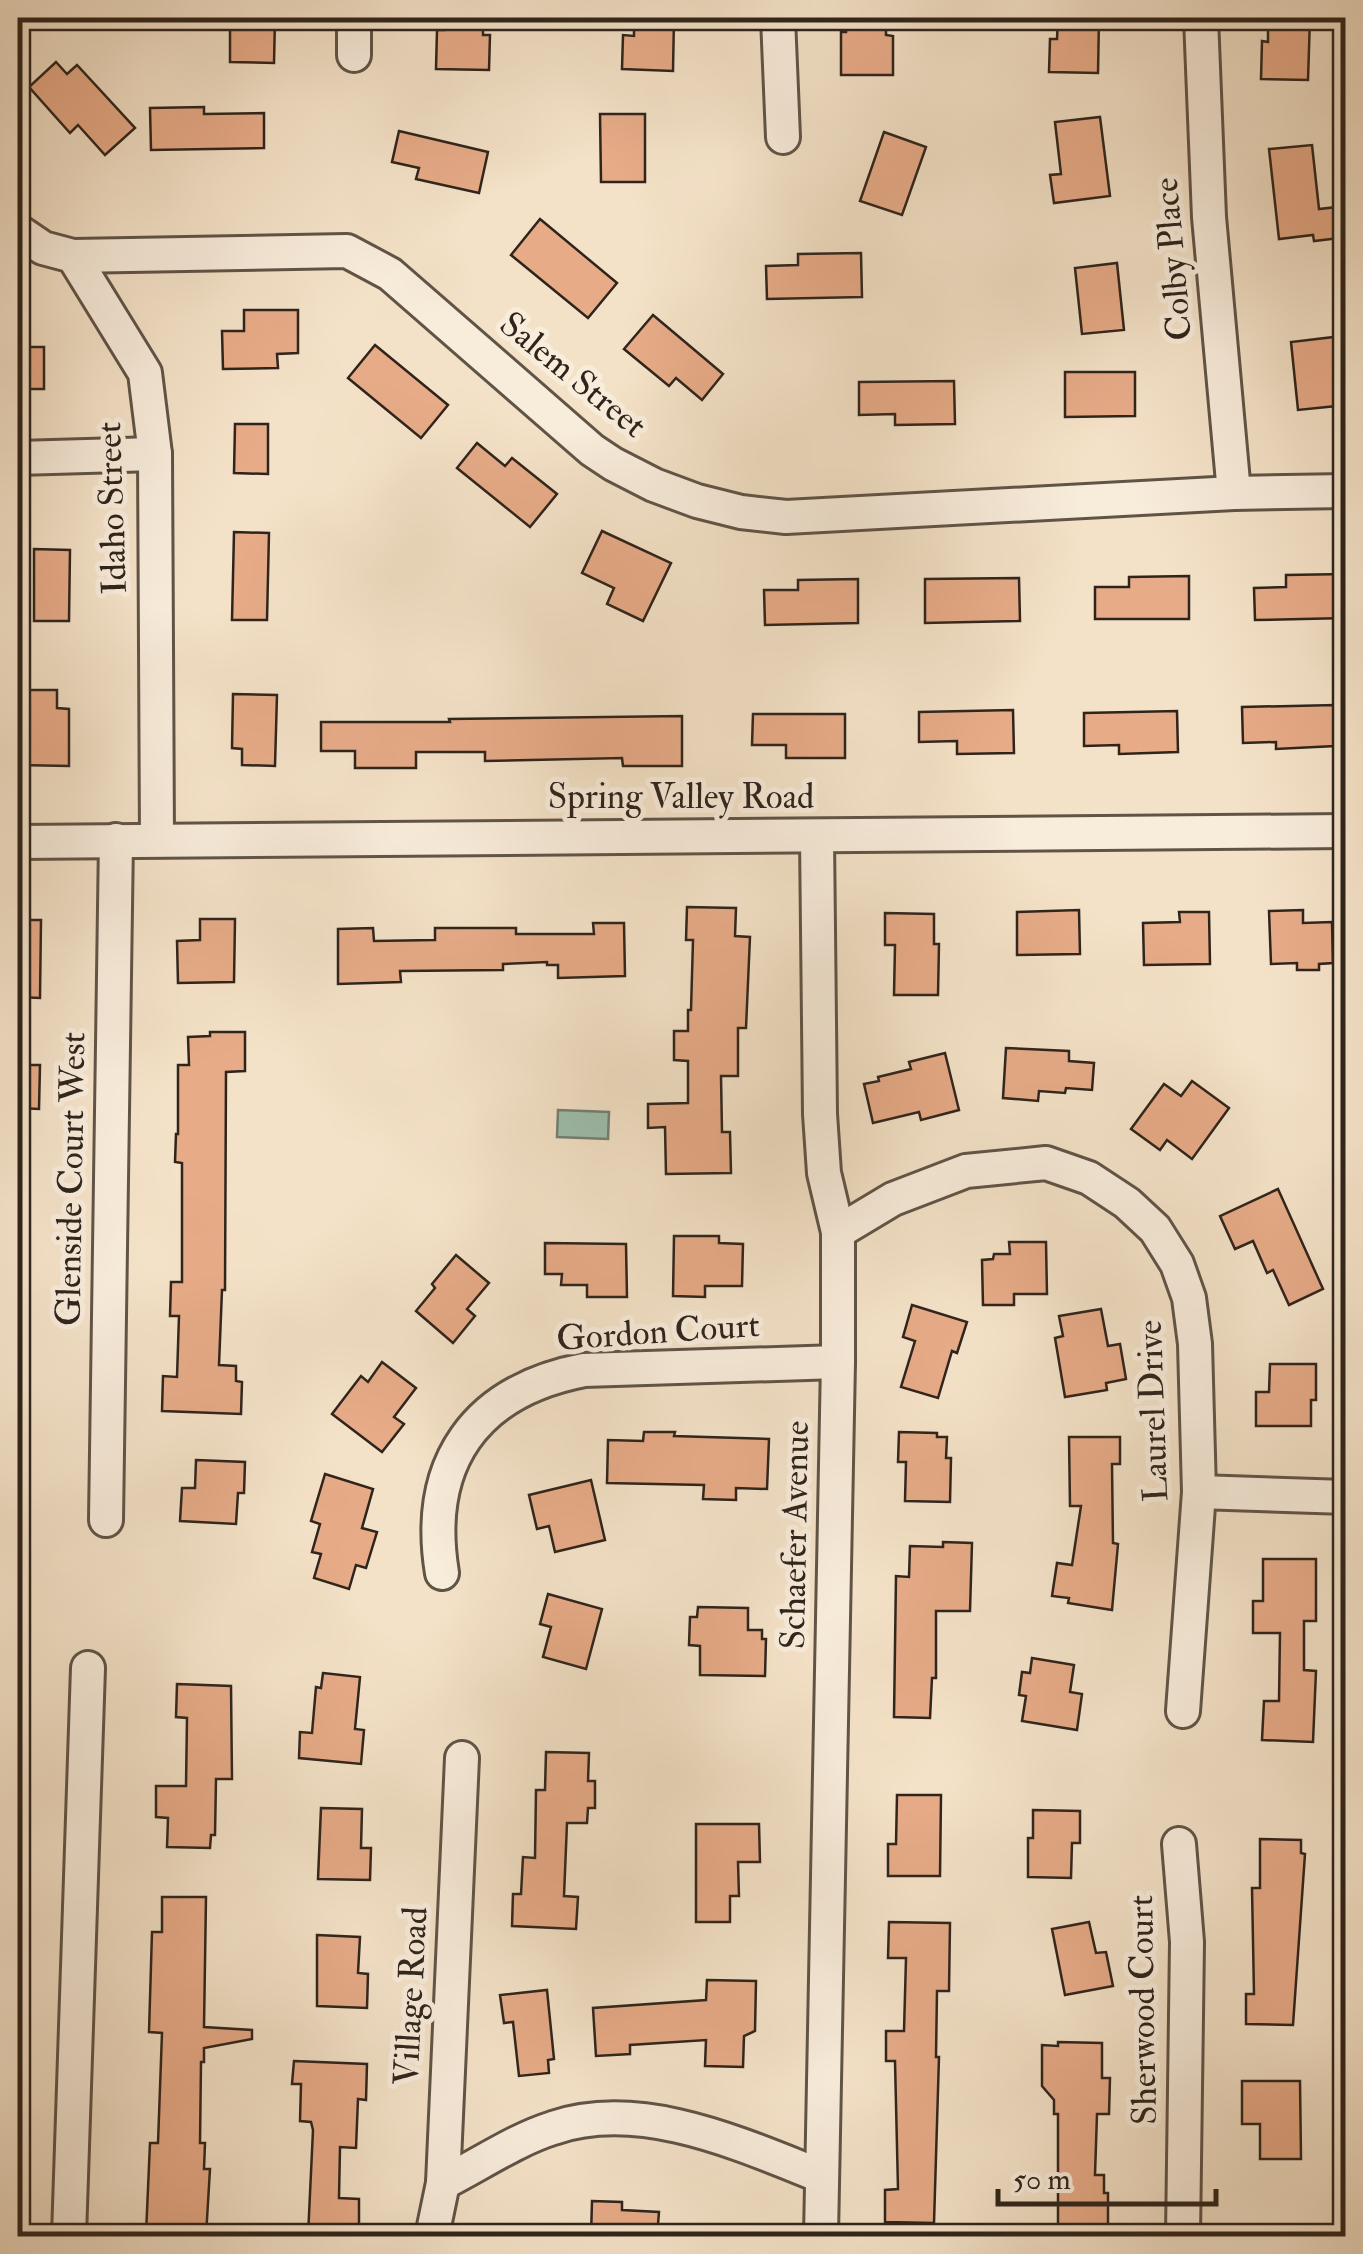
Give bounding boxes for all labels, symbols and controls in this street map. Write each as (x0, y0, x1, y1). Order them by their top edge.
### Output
street label: Colby Place (1144, 176, 1202, 342)
street label: Salem Street (491, 302, 655, 448)
street label: Idaho Street (87, 421, 137, 595)
street label: Spring Valley Road (548, 775, 814, 819)
street label: Glenside Court West (46, 1032, 96, 1326)
street label: Gordon Court (555, 1303, 761, 1361)
street label: Laurel Drive (1128, 1319, 1178, 1503)
street label: Schaefer Avenue (771, 1420, 819, 1650)
street label: Sherwood Court (1119, 1895, 1167, 2125)
street label: Village Road (384, 1906, 438, 2086)
scale bar (998, 2144, 1216, 2206)
text: 50 m (1013, 2161, 1071, 2198)

